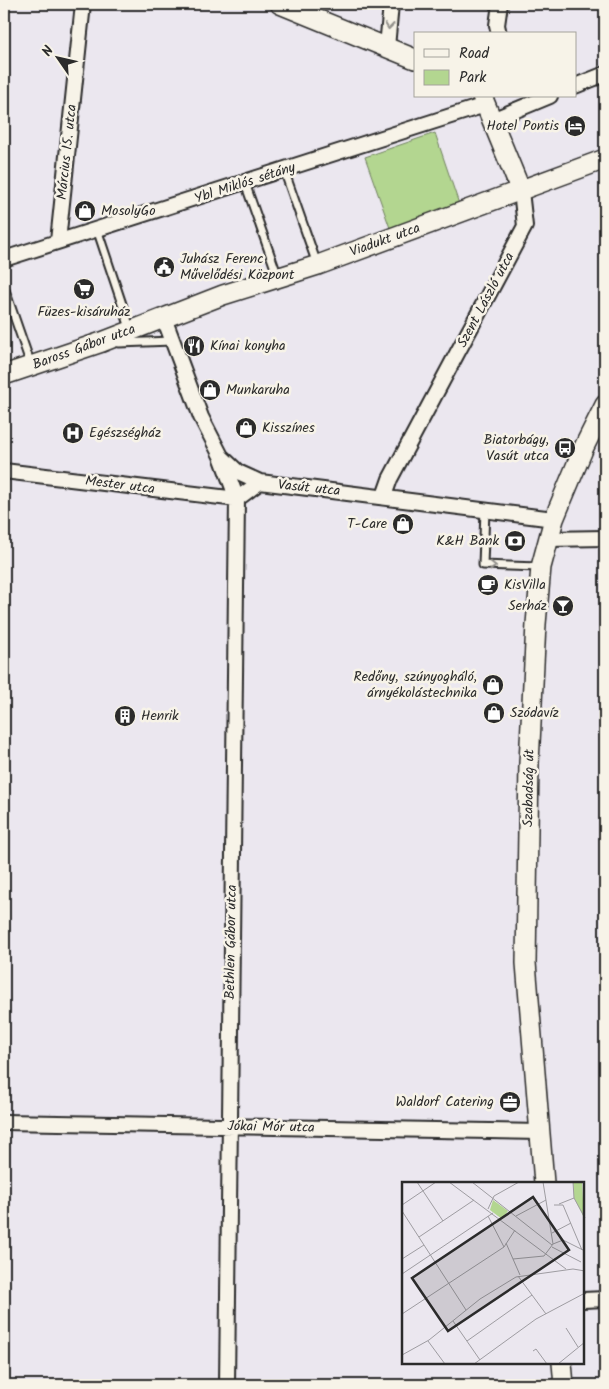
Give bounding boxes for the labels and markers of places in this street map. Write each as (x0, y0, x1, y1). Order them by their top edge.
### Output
hotel icon: Hotel Pontis (563, 114, 587, 138)
place label: Hotel Pontis (486, 115, 559, 137)
shop icon: MosolyGo (73, 199, 97, 223)
place label: MosolyGo (101, 200, 156, 222)
place label: Juhász Ferenc Művelődési Központ (180, 248, 295, 286)
public building icon: Juhász Ferenc Művelődési Központ (152, 255, 176, 279)
supermarket icon: Füzes-kisáruház (72, 277, 96, 301)
place label: Füzes-kisáruház (38, 301, 131, 323)
restaurant icon: Kínai konyha (182, 334, 206, 358)
place label: Kínai konyha (210, 335, 286, 357)
shop icon: Munkaruha (198, 378, 222, 402)
place label: Munkaruha (226, 379, 290, 401)
shop icon: Kisszínes (234, 416, 258, 440)
place label: Kisszínes (262, 417, 315, 439)
hospital icon: Egészségház (61, 421, 85, 445)
place label: Egészségház (89, 422, 161, 444)
place label: Biatorbágy, Vasút utca (483, 429, 549, 467)
bus stop icon: Biatorbágy, Vasút utca (553, 436, 577, 460)
shop icon: T-Care (391, 512, 415, 536)
place label: T-Care (347, 513, 388, 535)
bank icon: K&H Bank (503, 529, 527, 553)
place label: K&H Bank (436, 530, 499, 552)
cafe icon: KisVilla (476, 573, 500, 597)
place label: KisVilla (504, 574, 546, 596)
bar icon: Serház (551, 594, 575, 618)
place label: Serház (508, 595, 547, 617)
place label: Redőny, szúnyogháló, árnyékolástechnika (353, 666, 477, 704)
shop icon: Redőny, szúnyogháló, árnyékolástechnika (481, 673, 505, 697)
shop icon: Szódavíz (482, 701, 506, 725)
place label: Szódavíz (510, 702, 559, 724)
building icon: Henrik (113, 704, 137, 728)
place label: Henrik (141, 705, 179, 727)
office icon: Waldorf Catering (498, 1090, 522, 1114)
place label: Waldorf Catering (395, 1091, 494, 1113)

